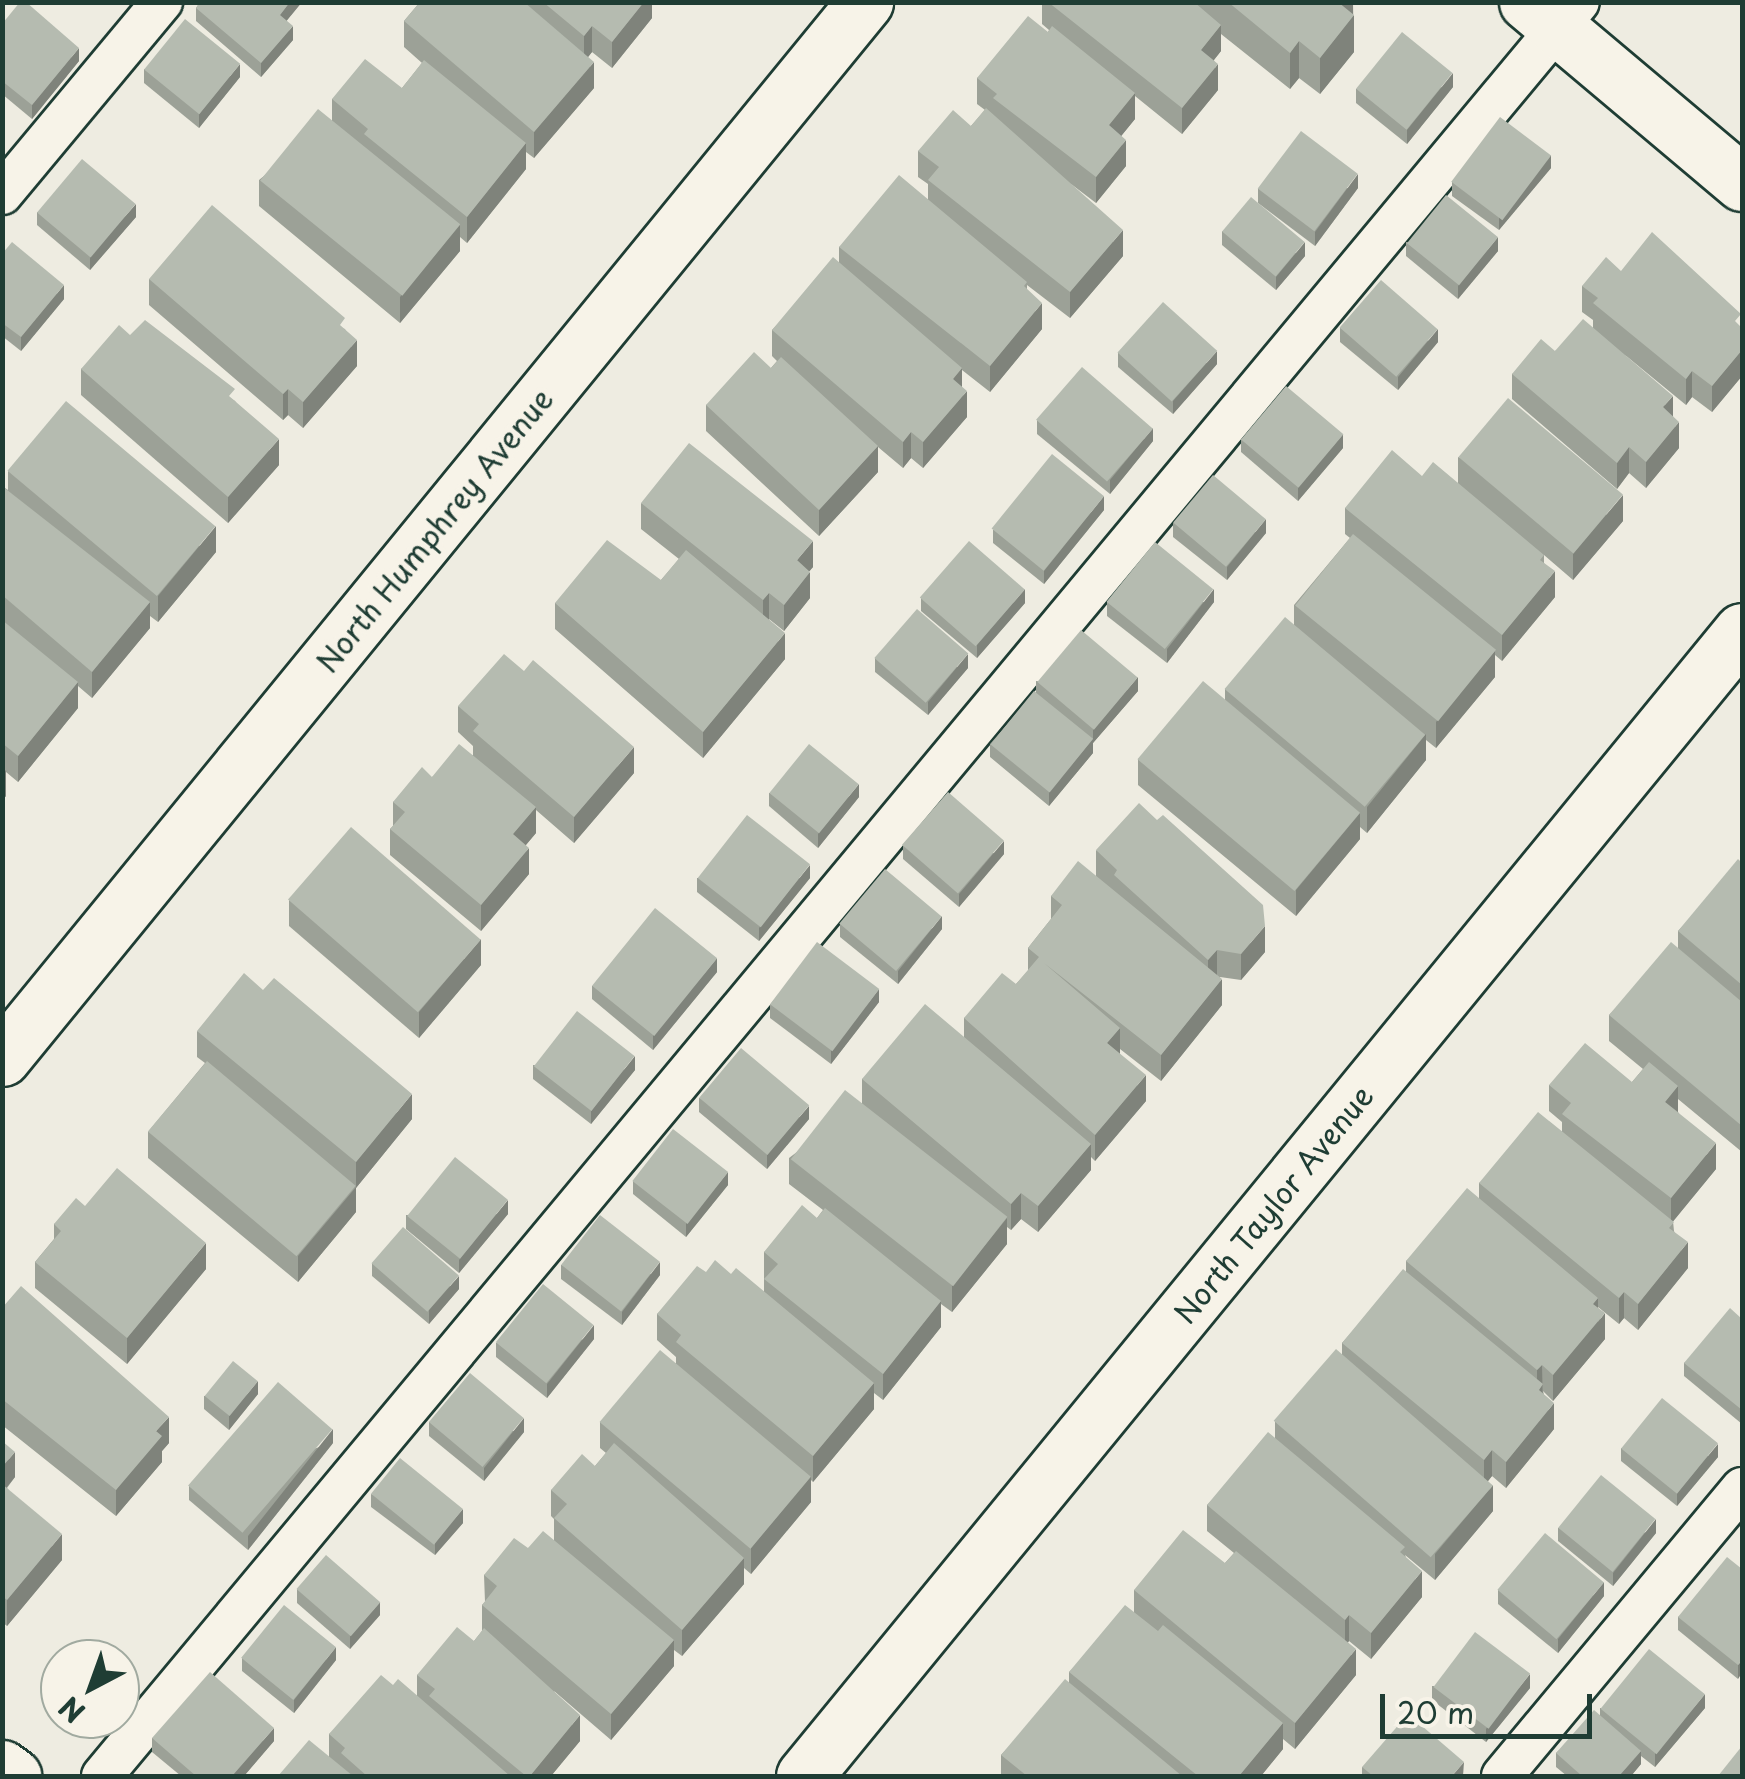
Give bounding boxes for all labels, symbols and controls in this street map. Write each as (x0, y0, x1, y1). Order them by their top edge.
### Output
street label: North Humphrey Avenue (308, 380, 560, 680)
street label: North Taylor Avenue (1165, 1077, 1381, 1331)
north arrow (40, 1639, 140, 1739)
scale bar (1385, 1674, 1598, 1736)
text: N (49, 1687, 94, 1734)
text: 20 m (1397, 1689, 1474, 1734)

